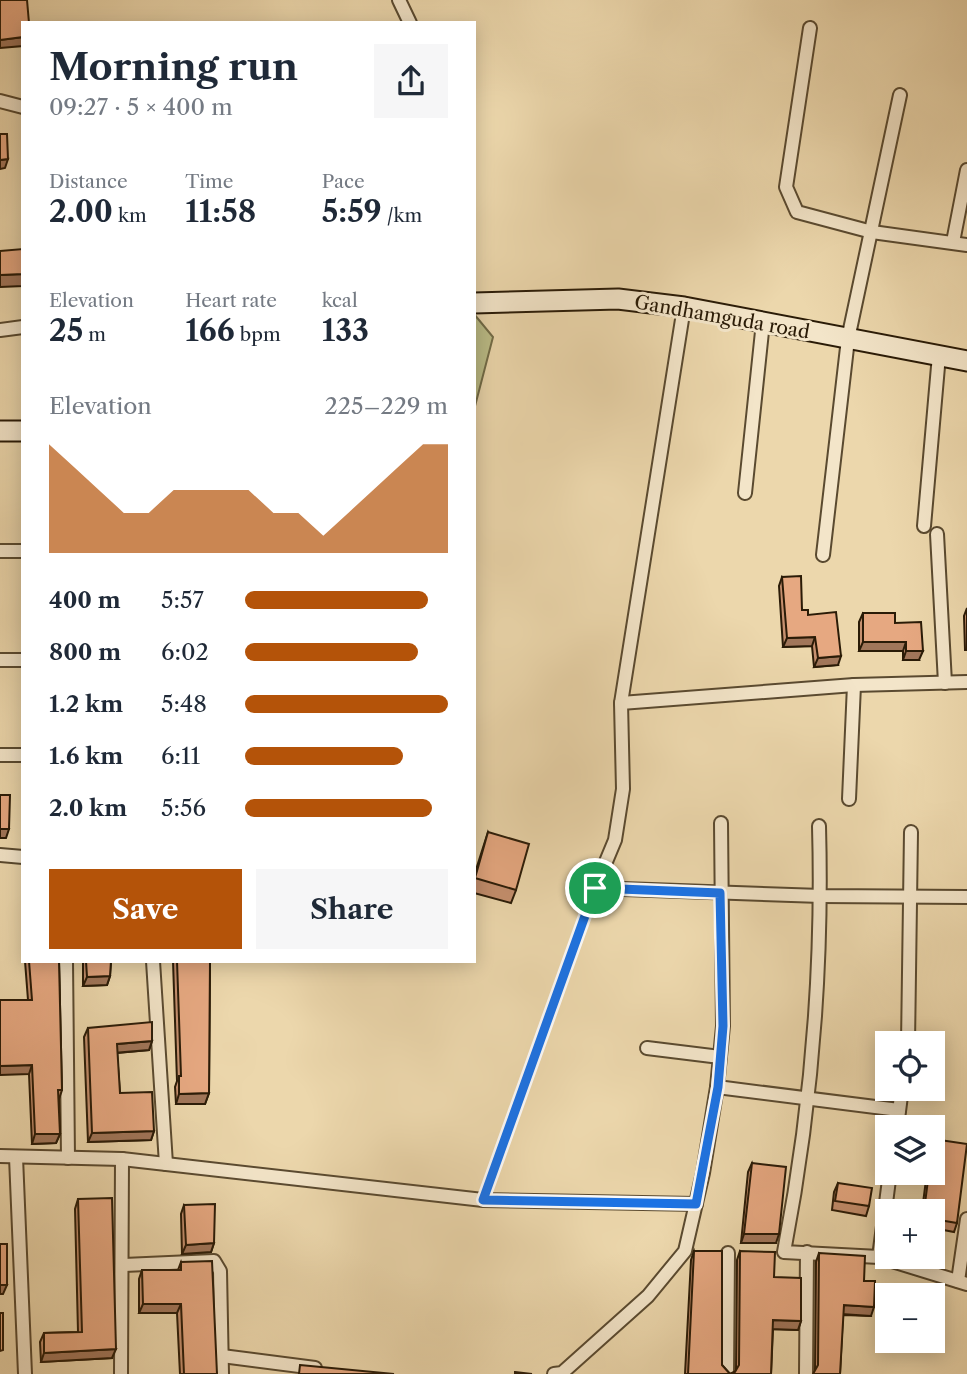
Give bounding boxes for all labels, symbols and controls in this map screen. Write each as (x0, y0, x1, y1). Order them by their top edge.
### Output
text: Morning run (49, 43, 298, 90)
button: share (374, 44, 448, 118)
text: 09:27 · 5 × 400 m (49, 93, 233, 121)
text: Distance (49, 170, 128, 193)
text: Time (185, 170, 233, 193)
text: Pace (322, 170, 365, 193)
text: 2.00 (49, 193, 113, 230)
text: 11:58 (185, 193, 256, 230)
text: 5:59 (322, 193, 382, 230)
text: km (113, 204, 147, 227)
text: /km (382, 204, 422, 227)
text: Elevation (49, 289, 134, 312)
text: Heart rate (185, 289, 277, 312)
text: kcal (322, 289, 358, 312)
street label: Gandhamguda road (633, 290, 812, 344)
text: 25 (49, 312, 83, 349)
text: 166 (185, 312, 235, 349)
text: 133 (322, 312, 369, 349)
text: m (83, 323, 106, 346)
text: bpm (235, 323, 281, 346)
text: Elevation (49, 392, 152, 420)
text: 225–229 m (324, 392, 448, 420)
text: 400 m (49, 586, 121, 614)
text: 5:57 (161, 586, 204, 614)
text: 800 m (49, 638, 121, 666)
text: 6:02 (161, 638, 209, 666)
text: 1.2 km (49, 690, 123, 718)
text: 5:48 (161, 690, 207, 718)
text: 1.6 km (49, 742, 123, 770)
text: 6:11 (161, 742, 200, 770)
text: 2.0 km (49, 794, 127, 822)
text: 5:56 (161, 794, 206, 822)
pin (565, 858, 625, 918)
button: Save (49, 869, 242, 949)
button: Share (256, 869, 448, 949)
icon: arrive (576, 869, 614, 907)
map controls (875, 1031, 945, 1353)
button: locate (875, 1031, 945, 1101)
button: layers (875, 1115, 945, 1185)
button: + (875, 1199, 945, 1269)
button: − (875, 1283, 945, 1353)

